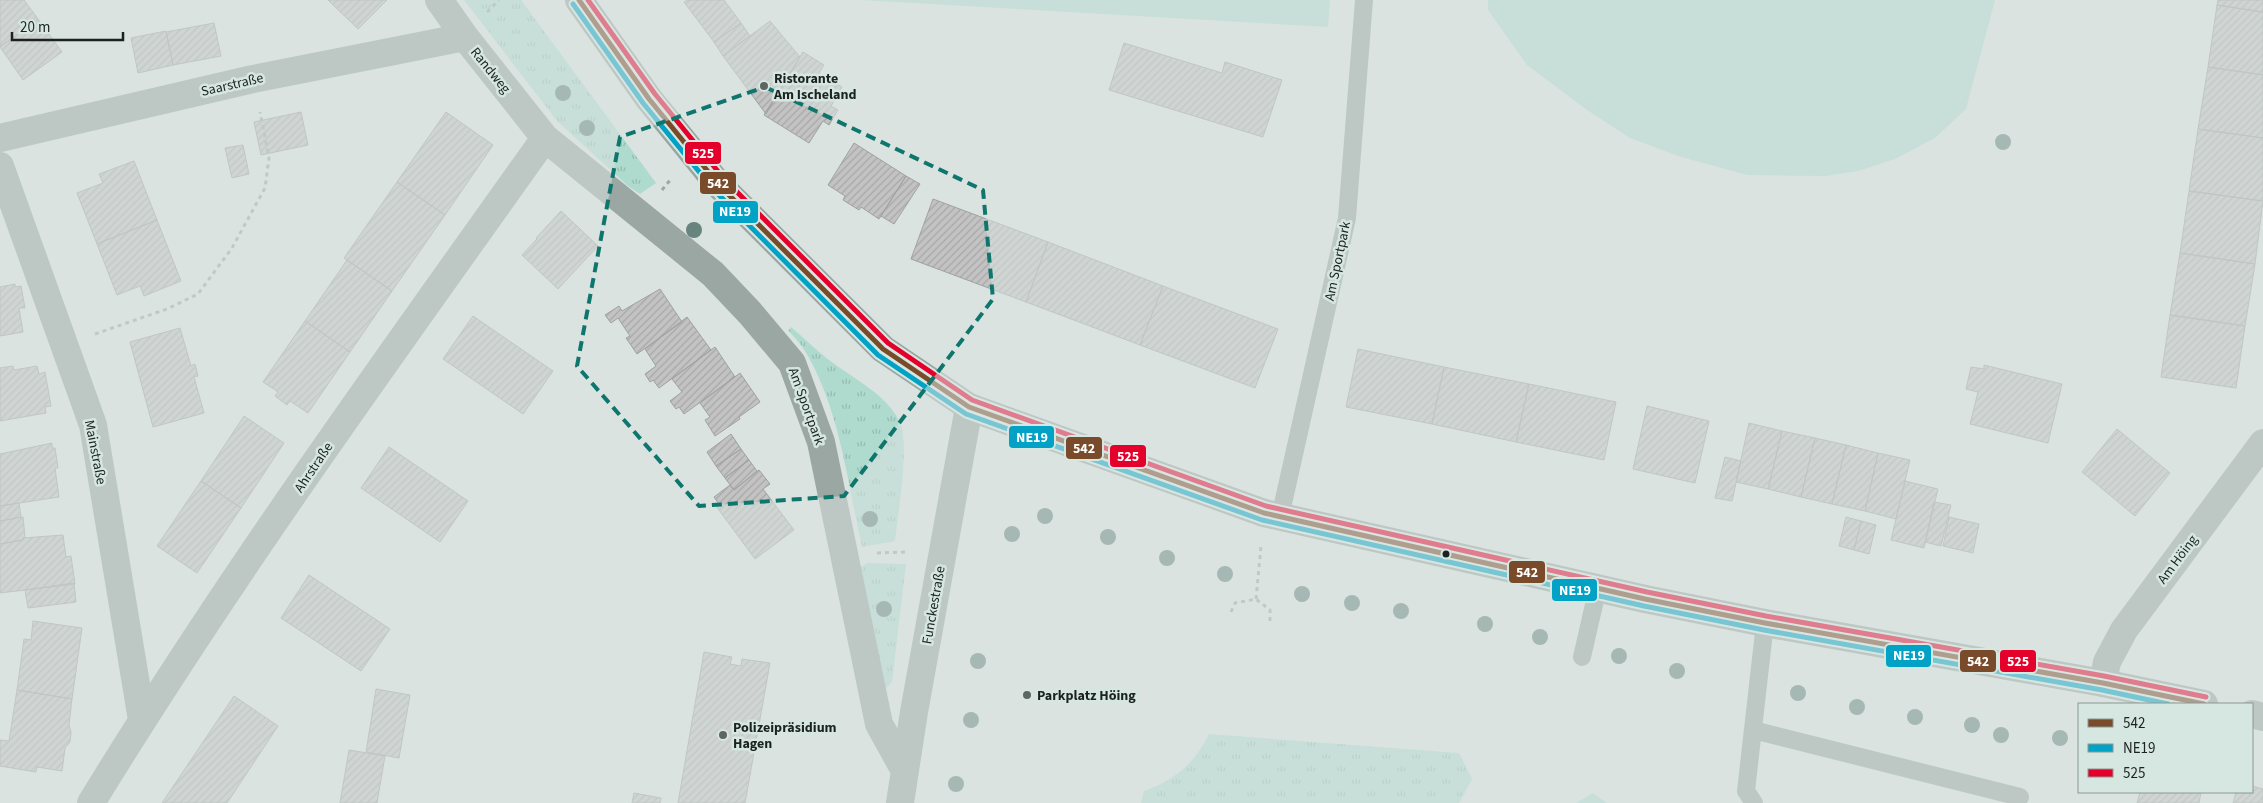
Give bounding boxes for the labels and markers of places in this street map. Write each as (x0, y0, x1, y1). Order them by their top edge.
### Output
place label: Ristorante Am Ischeland (773, 69, 856, 105)
marker: Ristorante Am Ischeland (758, 80, 770, 92)
unlabelled marker (1441, 549, 1451, 559)
place label: Parkplatz Höing (1037, 686, 1136, 706)
marker: Parkplatz Höing (1021, 689, 1033, 701)
place label: Polizeipräsidium Hagen (733, 718, 837, 754)
marker: Polizeipräsidium Hagen (717, 729, 729, 741)

